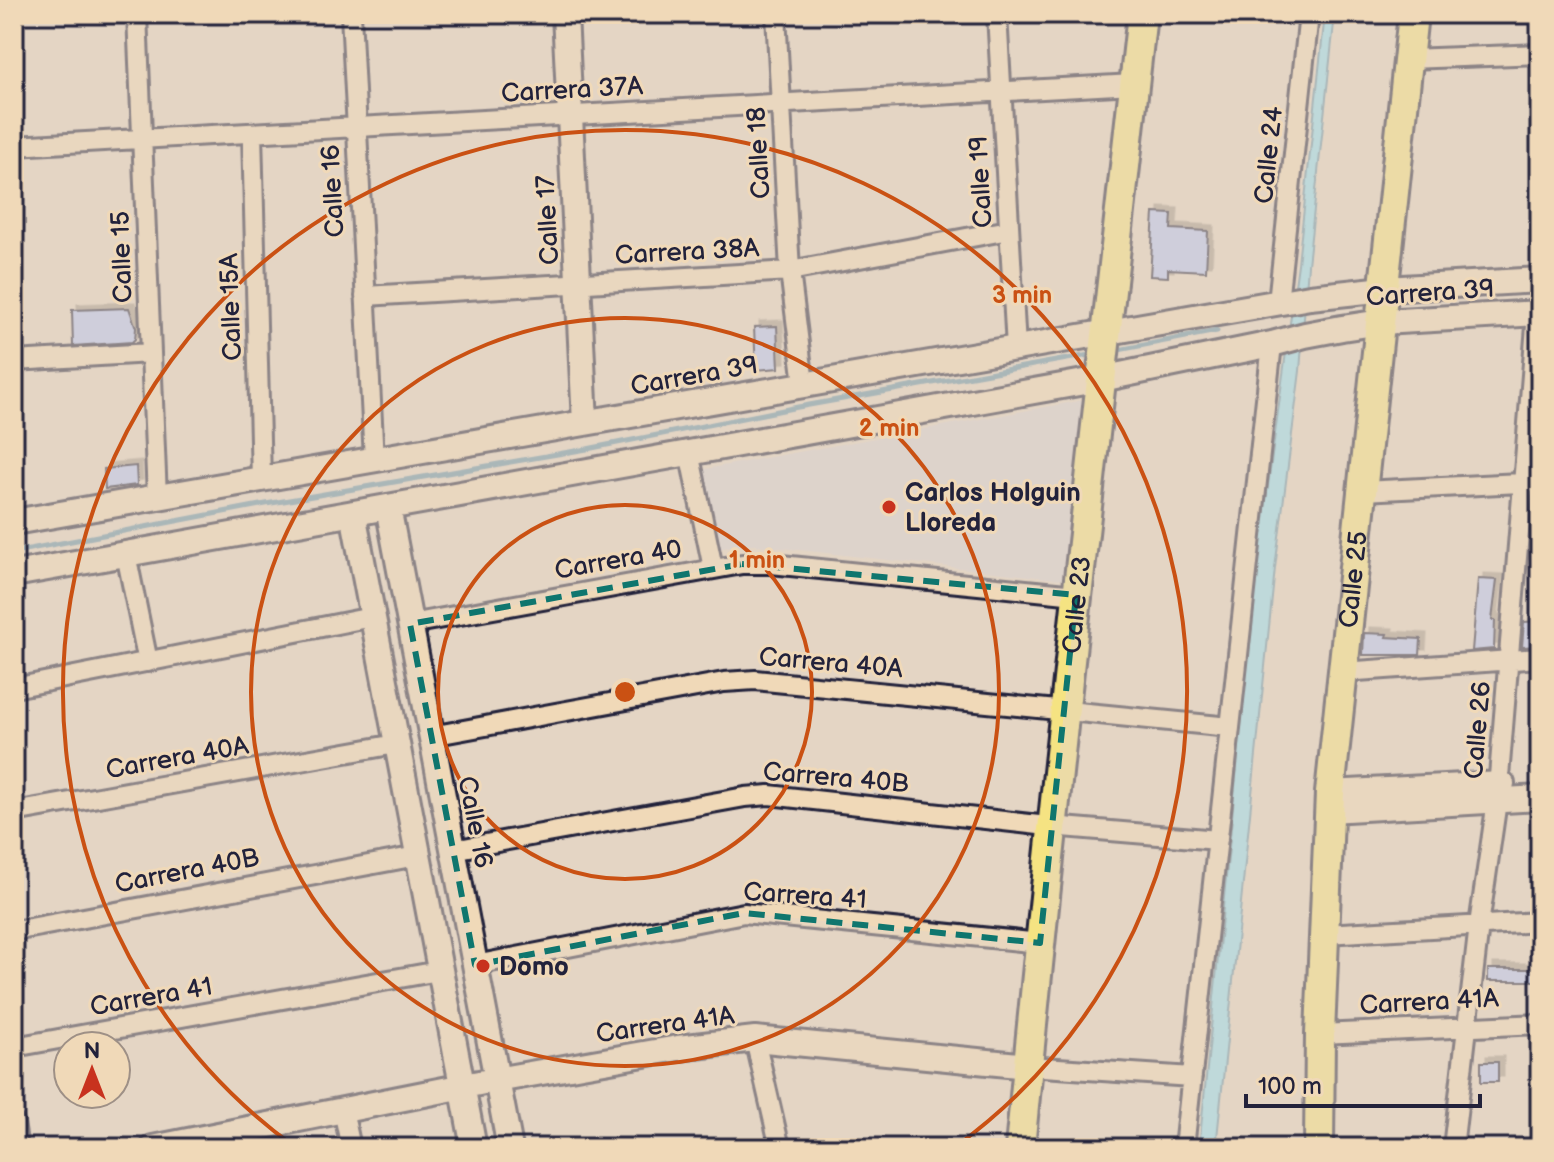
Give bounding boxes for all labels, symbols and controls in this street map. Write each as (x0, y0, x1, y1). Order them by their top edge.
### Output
street label: Carrera 37A (500, 71, 644, 110)
street label: Calle 24 (1249, 105, 1290, 205)
street label: Calle 18 (742, 106, 777, 200)
street label: Calle 19 (964, 135, 999, 229)
street label: Calle 16 (316, 144, 351, 238)
street label: Calle 17 (531, 174, 566, 266)
street label: Calle 15 (105, 210, 140, 303)
street label: Carrera 38A (614, 233, 760, 272)
street label: Calle 15A (214, 252, 249, 361)
street label: Carrera 39 (1365, 274, 1495, 313)
text: 3 min (992, 281, 1052, 310)
street label: Carrera 39 (628, 350, 760, 403)
text: 2 min (859, 414, 919, 443)
place label: Carlos Holguin Lloreda (905, 478, 1081, 539)
marker: Carlos Holguin Lloreda (880, 498, 898, 516)
street label: Calle 25 (1334, 530, 1375, 630)
street label: Carrera 40 (552, 534, 684, 587)
text: 1 min (729, 546, 785, 575)
street label: Calle 23 (1057, 555, 1098, 655)
street label: Carrera 40A (758, 642, 904, 685)
centre of rings (611, 678, 639, 706)
street label: Calle 26 (1459, 680, 1498, 780)
street label: Carrera 40A (103, 731, 251, 786)
street label: Carrera 40B (762, 757, 910, 800)
street label: Calle 16 (450, 774, 499, 871)
street label: Carrera 40B (112, 842, 262, 901)
street label: Carrera 41 (742, 877, 868, 916)
place label: Domo (499, 952, 569, 983)
marker: Domo (474, 957, 492, 975)
street label: Carrera 41 (88, 971, 215, 1023)
street label: Carrera 41A (1359, 983, 1500, 1022)
street label: Carrera 41A (594, 1000, 736, 1051)
north arrow (52, 1030, 132, 1110)
text: N (84, 1038, 100, 1065)
scale bar (1246, 1058, 1480, 1108)
text: 100 m (1258, 1072, 1322, 1101)

